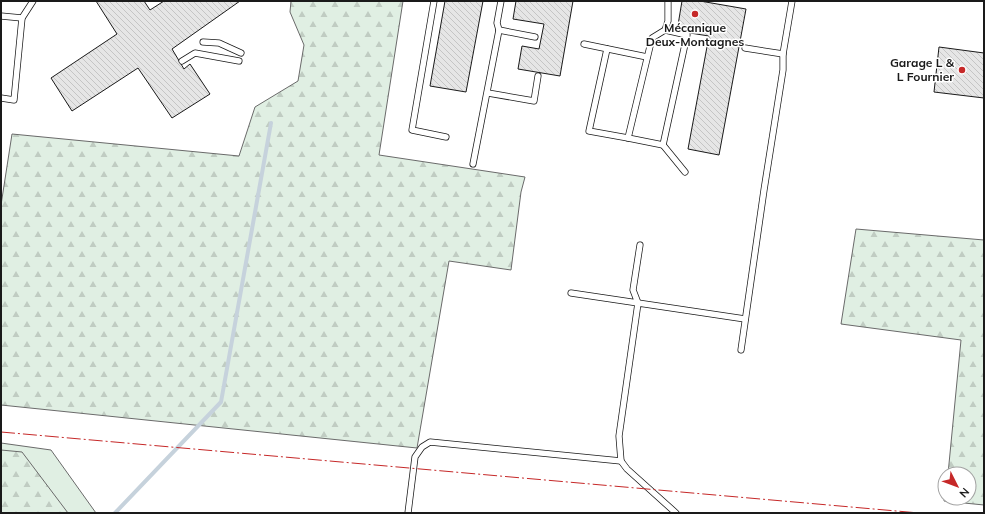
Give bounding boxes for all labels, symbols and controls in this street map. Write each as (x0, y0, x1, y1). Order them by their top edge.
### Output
marker: Mécanique Deux-Montagnes (690, 9, 700, 19)
place label: Mécanique Deux-Montagnes (646, 20, 744, 49)
place label: Garage L & L Fournier (890, 55, 955, 84)
marker: Garage L & L Fournier (957, 65, 967, 75)
north arrow (937, 466, 977, 506)
text: N (956, 485, 972, 500)

